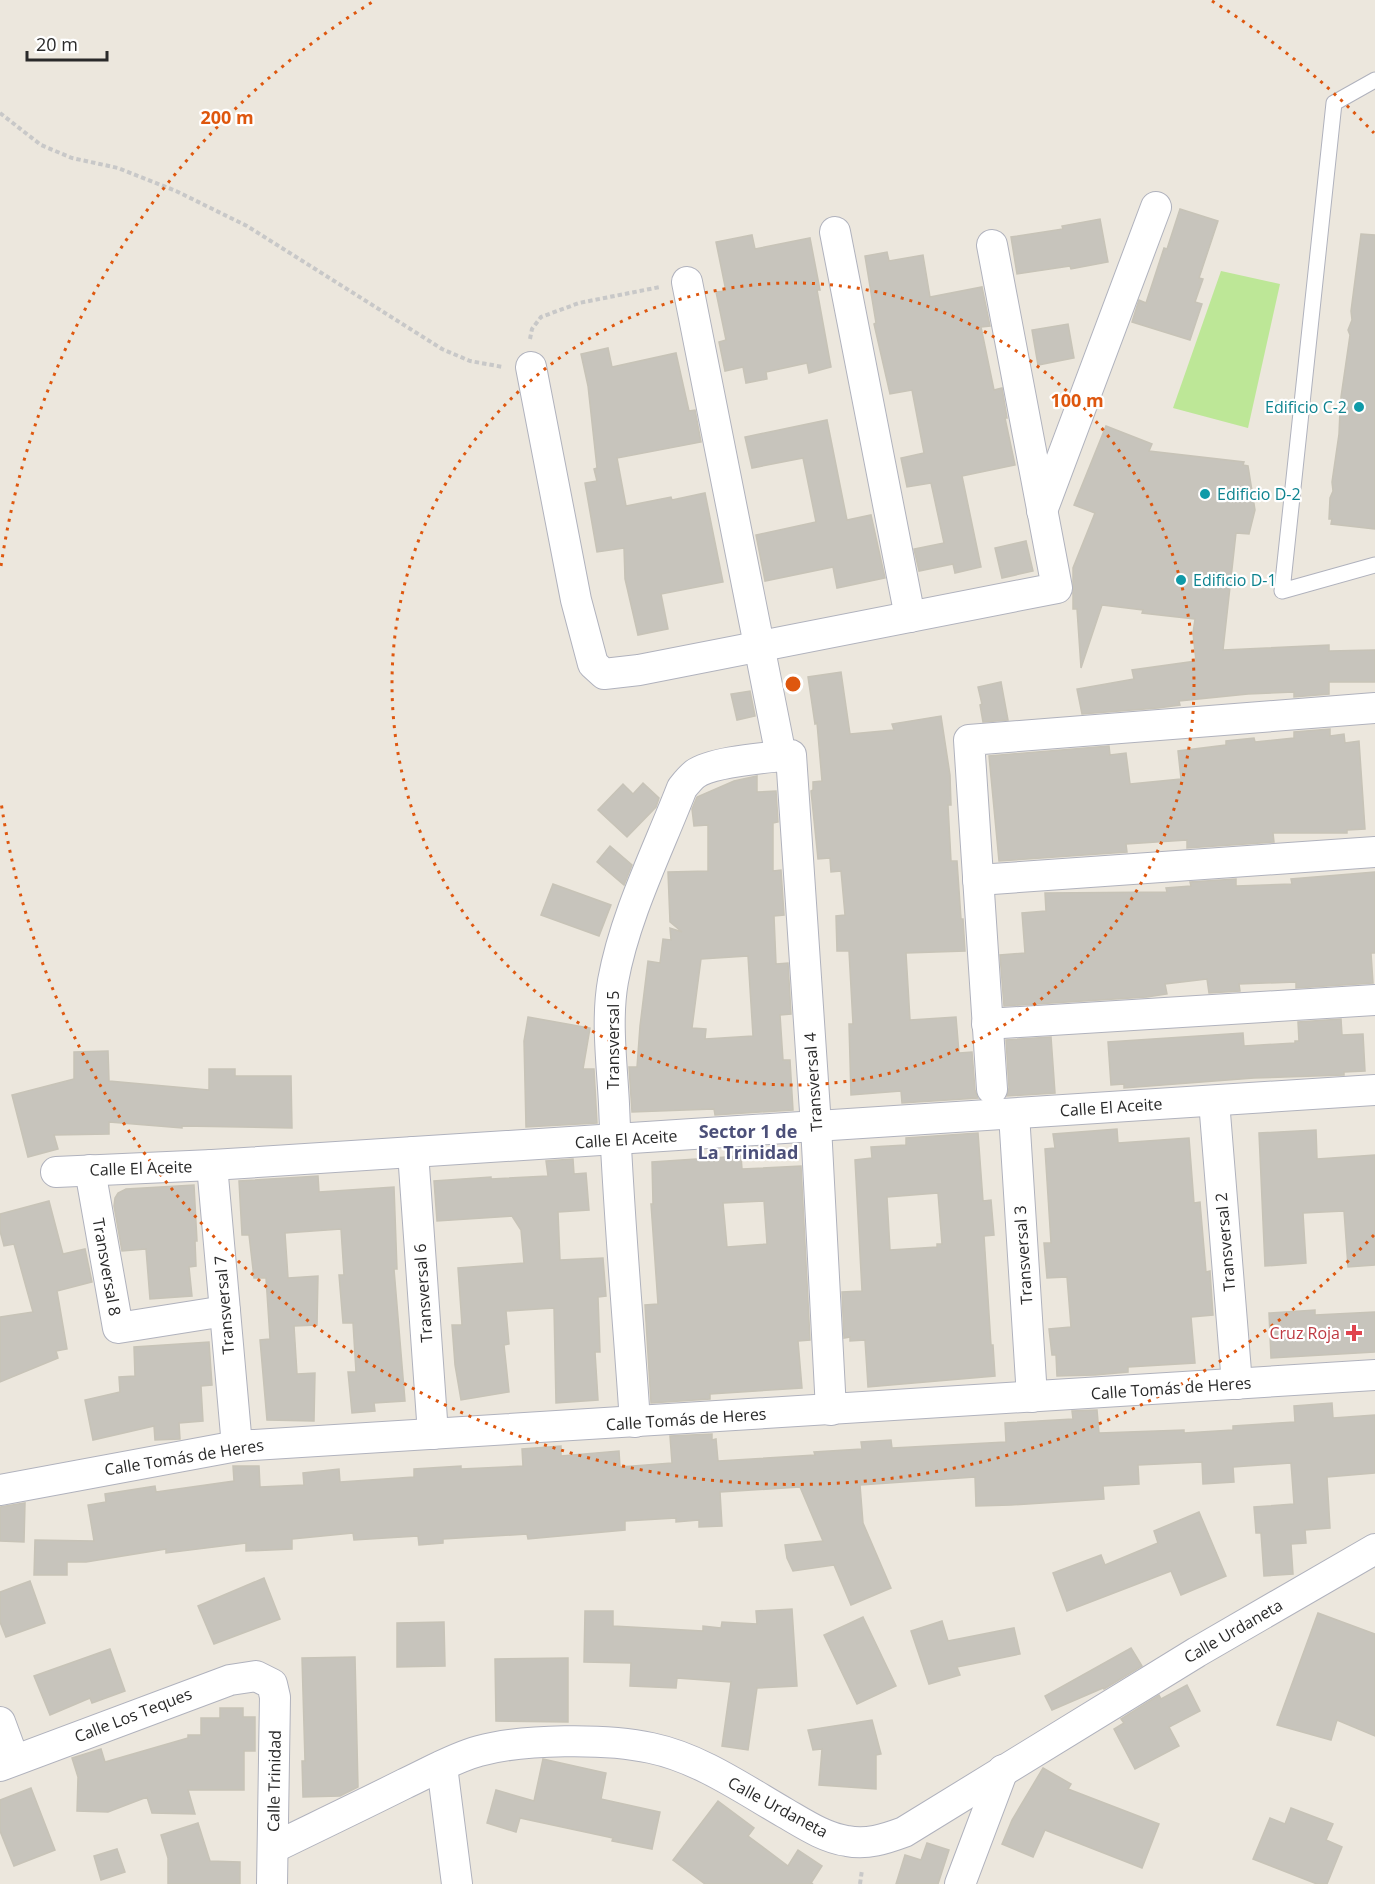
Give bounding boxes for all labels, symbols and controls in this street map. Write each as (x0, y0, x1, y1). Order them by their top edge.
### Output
scale bar (27, 24, 106, 62)
text: 20 m (36, 32, 78, 56)
text: 200 m (200, 105, 254, 129)
text: 100 m (1050, 388, 1104, 412)
place label: Edificio C-2 (1265, 396, 1347, 418)
marker: Edificio C-2 (1352, 400, 1366, 414)
place label: Edificio D-2 (1217, 483, 1301, 505)
marker: Edificio D-2 (1198, 487, 1212, 501)
place label: Edificio D-1 (1193, 569, 1277, 591)
marker: Edificio D-1 (1174, 573, 1188, 587)
centre of rings (783, 674, 803, 694)
street label: Transversal 5 (602, 990, 624, 1090)
street label: Transversal 4 (799, 1032, 827, 1132)
street label: Calle El Aceite (1059, 1092, 1163, 1122)
district label: Sector 1 de La Trinidad (698, 1119, 798, 1164)
street label: Calle El Aceite (574, 1124, 678, 1154)
street label: Calle El Aceite (89, 1155, 193, 1181)
street label: Transversal 2 (1210, 1192, 1240, 1292)
street label: Transversal 3 (1009, 1205, 1037, 1305)
street label: Transversal 8 (88, 1216, 126, 1318)
street label: Transversal 6 (409, 1243, 437, 1343)
street label: Transversal 7 (209, 1255, 239, 1355)
place label: Cruz Roja (1269, 1322, 1340, 1344)
marker: Cruz Roja (1345, 1324, 1363, 1342)
street label: Calle Tomás de Heres (1090, 1371, 1252, 1405)
street label: Calle Tomás de Heres (605, 1402, 767, 1436)
street label: Calle Tomás de Heres (103, 1434, 265, 1480)
street label: Calle Urdaneta (1180, 1594, 1286, 1668)
street label: Calle Los Teques (71, 1683, 195, 1747)
street label: Calle Trinidad (262, 1730, 286, 1832)
street label: Calle Urdaneta (724, 1771, 832, 1843)

